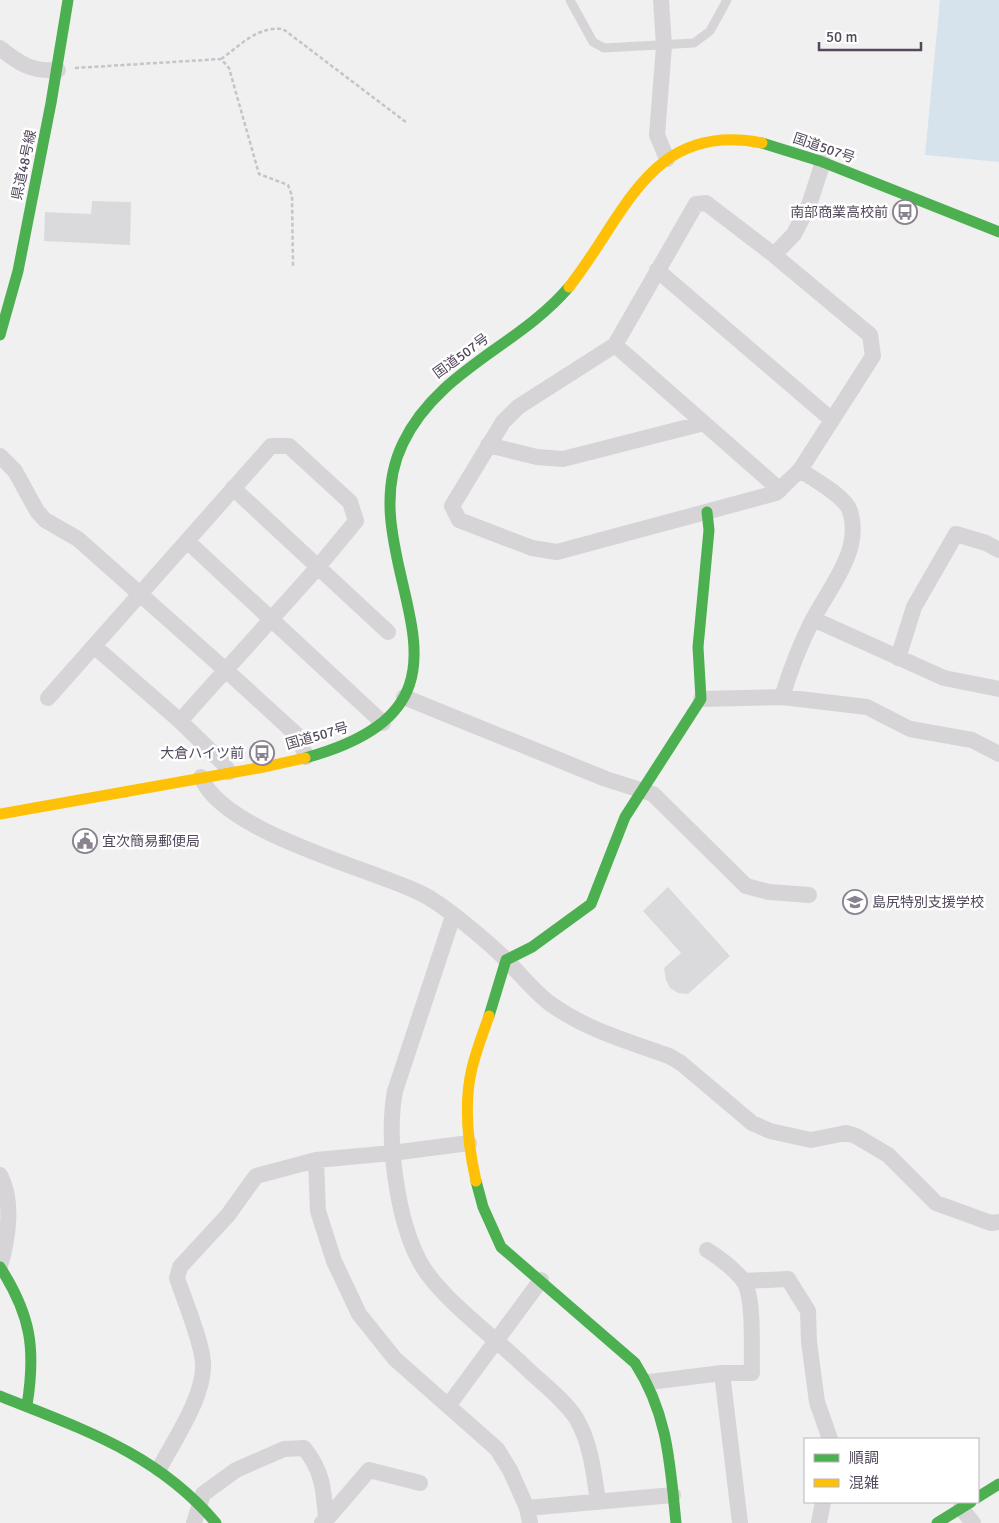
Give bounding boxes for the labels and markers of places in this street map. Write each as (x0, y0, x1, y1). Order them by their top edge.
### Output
bus stop icon: 南部商業高校前 (892, 199, 918, 225)
place label: 南部商業高校前 (790, 204, 888, 221)
bus stop icon: 大倉ハイツ前 (249, 740, 275, 766)
place label: 大倉ハイツ前 (160, 745, 244, 762)
public building icon: 宜次簡易郵便局 (72, 828, 98, 854)
place label: 宜次簡易郵便局 (102, 833, 200, 850)
school or university icon: 島尻特別支援学校 (842, 889, 868, 915)
place label: 島尻特別支援学校 (872, 894, 984, 911)

